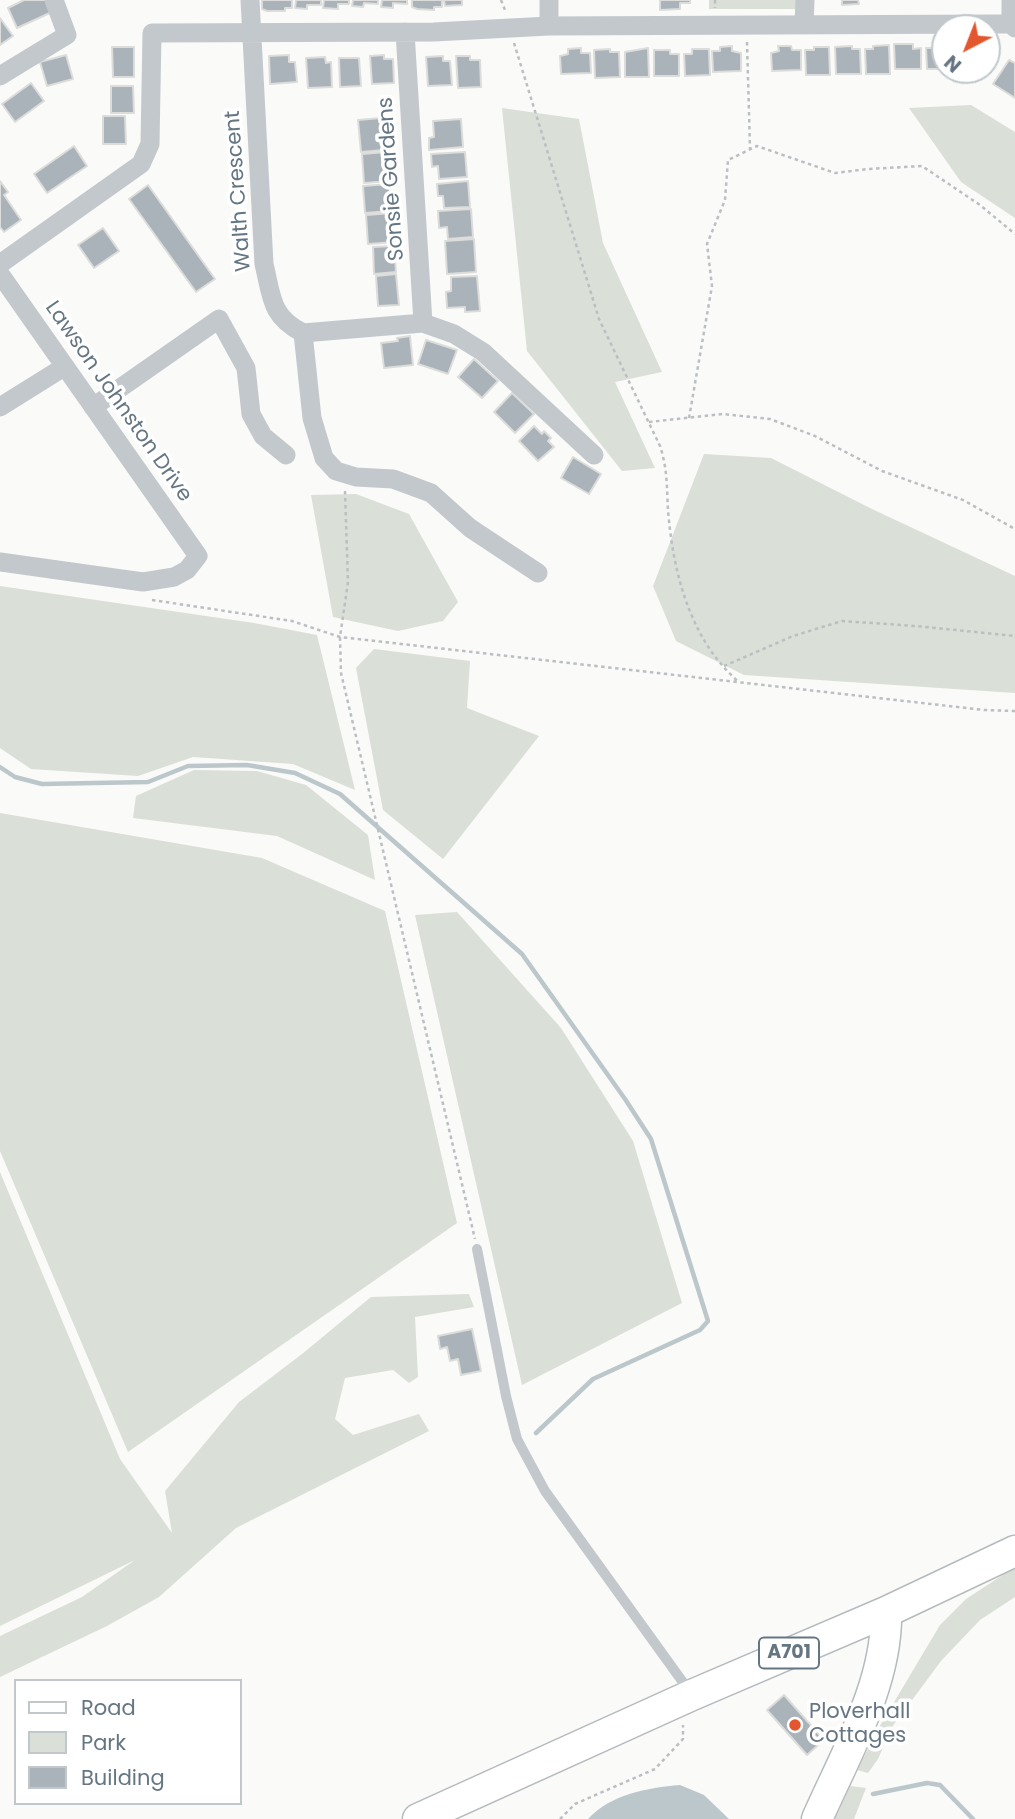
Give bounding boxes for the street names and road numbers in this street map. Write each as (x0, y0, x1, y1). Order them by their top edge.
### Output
street label: Sonsie Gardens (374, 96, 410, 262)
street label: Walth Crescent (221, 110, 257, 272)
street label: Lawson Johnston Drive (39, 297, 197, 507)
road number: A701 (759, 1638, 819, 1668)

